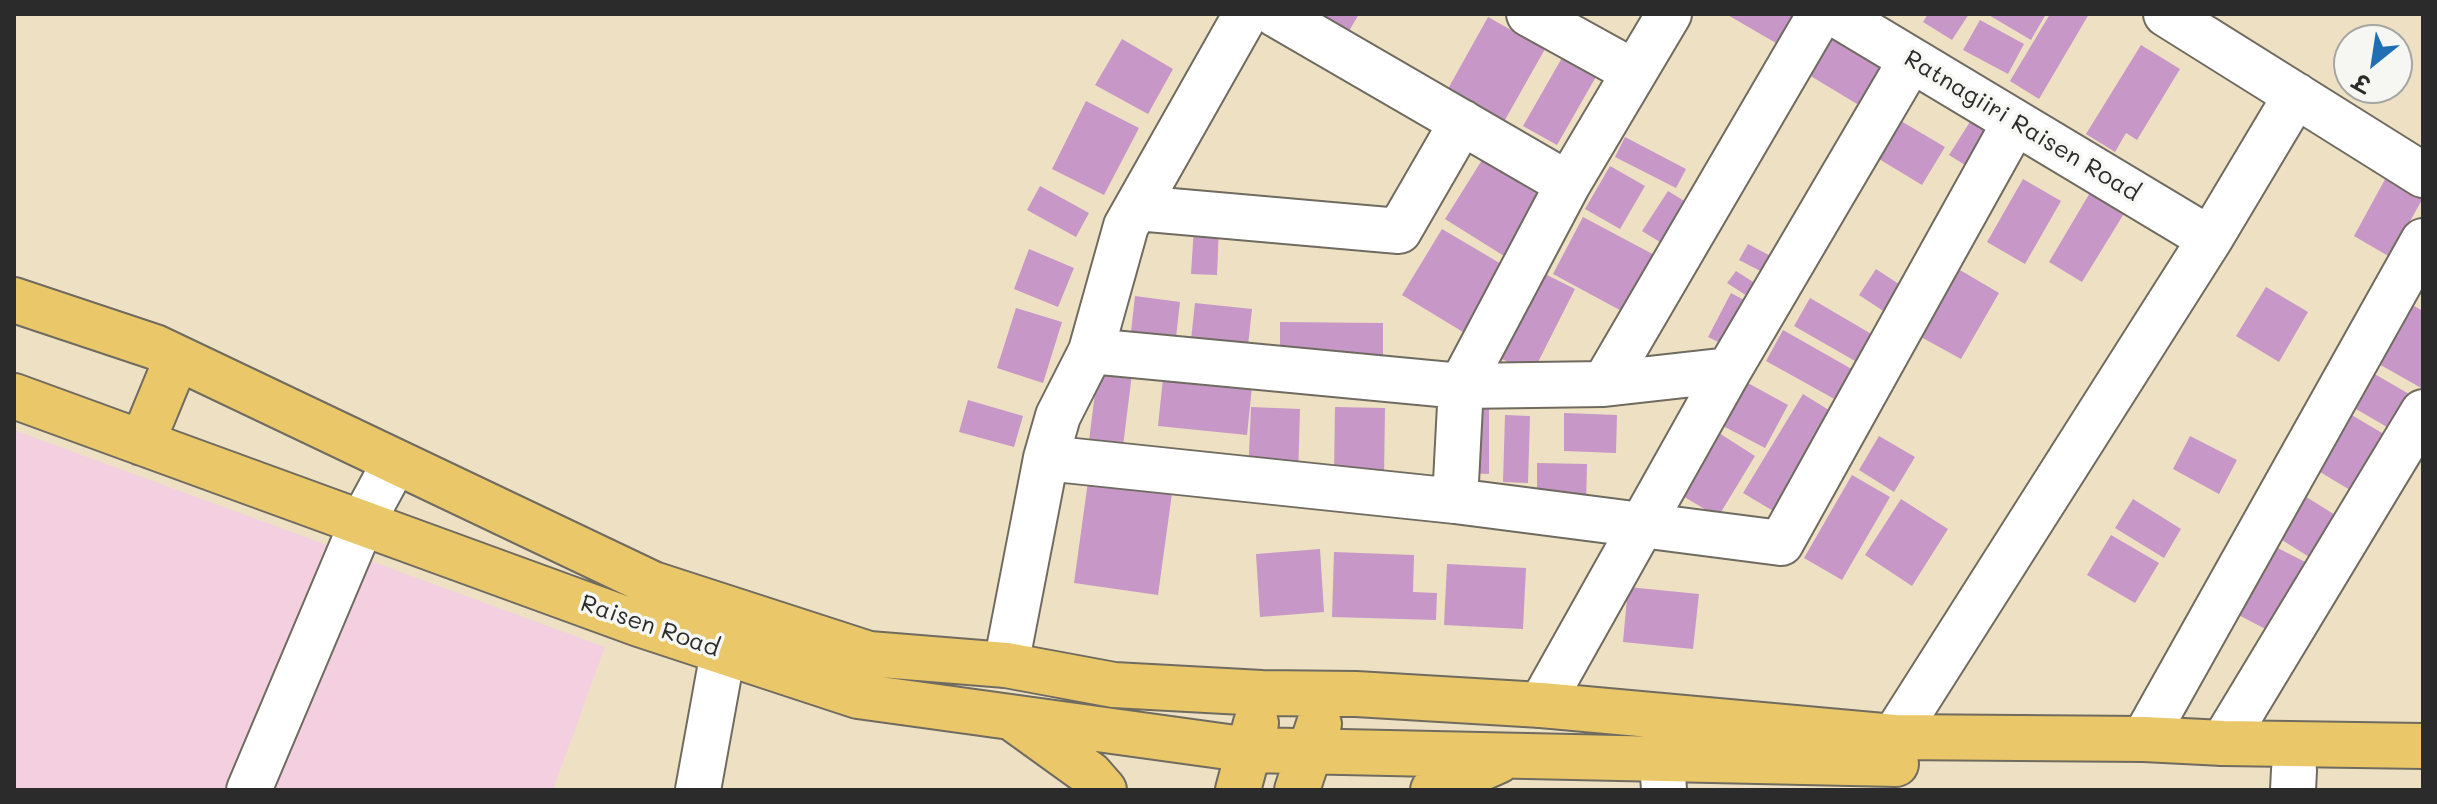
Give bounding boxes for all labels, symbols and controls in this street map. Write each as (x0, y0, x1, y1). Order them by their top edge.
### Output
north arrow (2333, 24, 2413, 104)
street label: Ratnagiiri Raisen Road (1899, 44, 2145, 208)
text: उ (2348, 67, 2375, 100)
street label: Raisen Road (577, 589, 723, 663)

